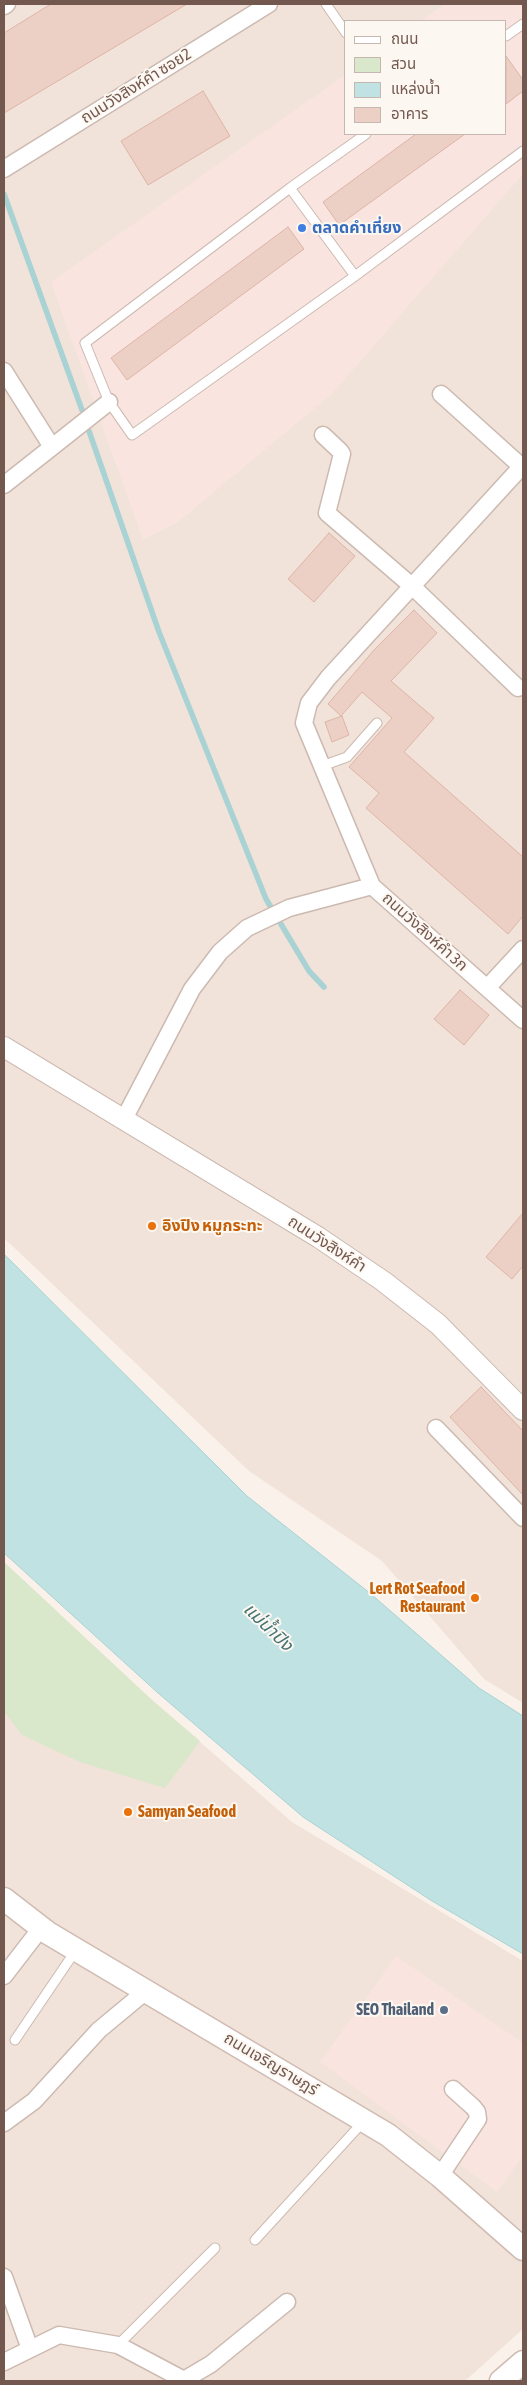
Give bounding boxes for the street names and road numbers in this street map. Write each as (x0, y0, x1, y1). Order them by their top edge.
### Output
street label: ถนนวังสิงห์คำ ซอย2 (77, 44, 195, 128)
street label: ถนนวังสิงห์คำ 3ก (378, 889, 472, 975)
street label: ถนนวังสิงห์คำ (284, 1212, 370, 1276)
street label: ถนนเจริญราษฎร์ (220, 2028, 322, 2100)

